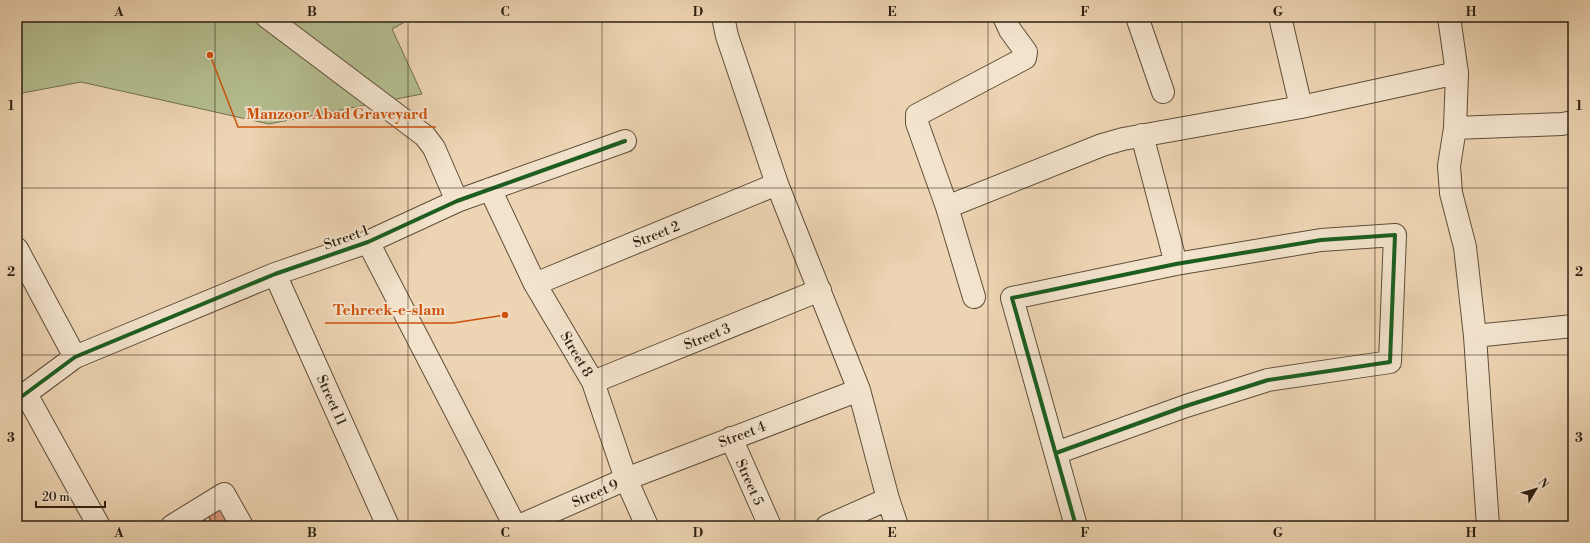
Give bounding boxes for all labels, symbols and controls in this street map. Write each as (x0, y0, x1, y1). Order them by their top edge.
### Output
text: A (113, 4, 124, 20)
text: B (307, 4, 317, 20)
text: C (500, 4, 510, 20)
text: D (693, 4, 703, 20)
text: E (887, 4, 897, 20)
text: F (1080, 4, 1090, 20)
text: G (1273, 4, 1284, 20)
text: H (1466, 4, 1477, 20)
text: 1 (8, 98, 15, 114)
text: 1 (1576, 98, 1583, 114)
callout: Manzoor Abad Graveyard (238, 100, 436, 127)
text: Manzoor Abad Graveyard (246, 105, 429, 124)
street label: Street 2 (630, 217, 682, 252)
street label: Street 1 (321, 221, 371, 254)
text: 2 (7, 264, 15, 280)
text: 2 (1575, 264, 1583, 280)
callout: Tehreek-e-slam (325, 296, 453, 323)
text: Tehreek-e-slam (333, 301, 445, 320)
street label: Street 3 (681, 319, 734, 354)
street label: Street 8 (556, 329, 597, 380)
street label: Street 11 (312, 372, 350, 428)
street label: Street 4 (716, 418, 769, 452)
text: 3 (7, 430, 15, 446)
text: 3 (1575, 430, 1583, 446)
street label: Street 5 (731, 457, 767, 509)
north arrow (1516, 469, 1556, 509)
street label: Street 9 (569, 476, 622, 512)
text: N (1535, 476, 1551, 491)
scale bar (36, 483, 105, 509)
text: 20 m (42, 490, 70, 505)
text: A (113, 525, 124, 541)
text: B (307, 525, 317, 541)
text: C (500, 525, 510, 541)
text: D (693, 525, 703, 541)
text: E (887, 525, 897, 541)
text: F (1080, 525, 1090, 541)
text: G (1273, 525, 1284, 541)
text: H (1466, 525, 1477, 541)

